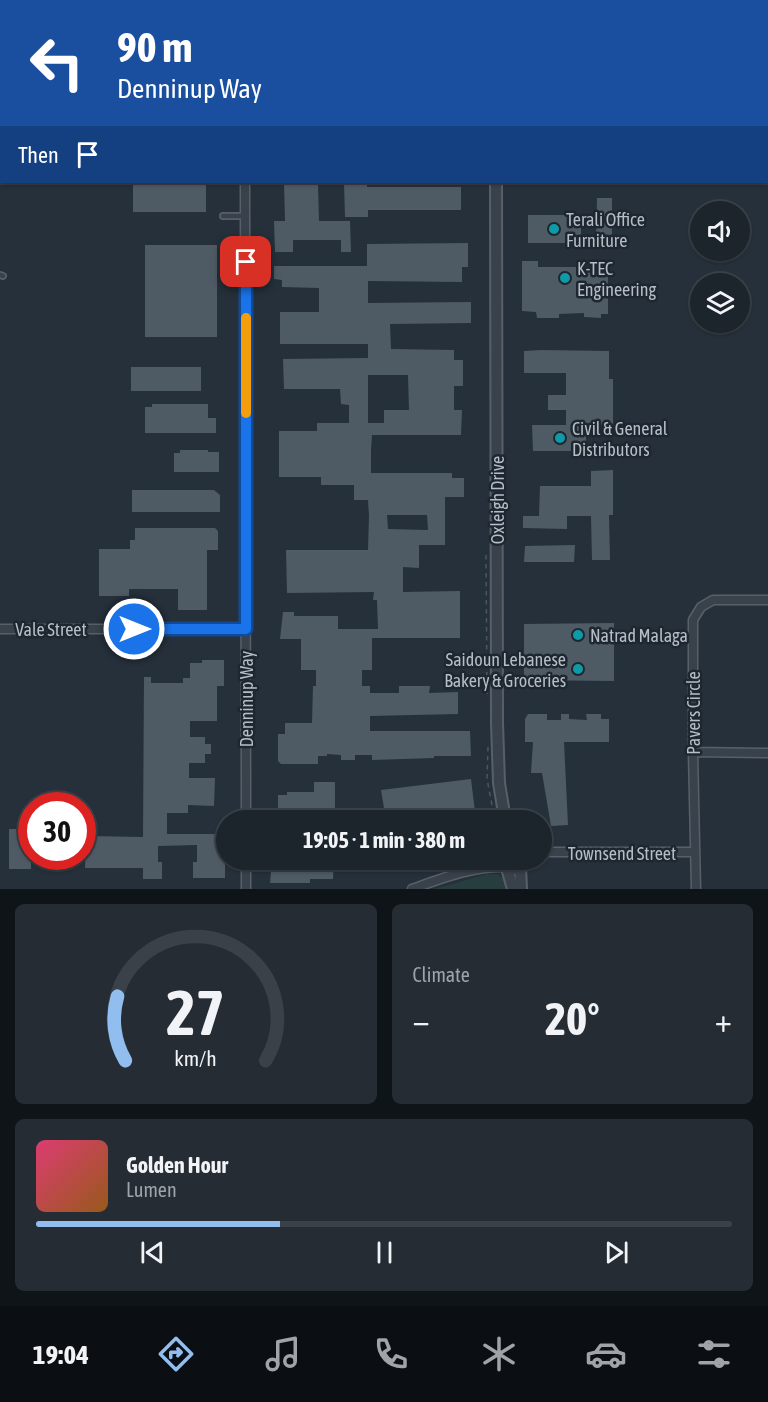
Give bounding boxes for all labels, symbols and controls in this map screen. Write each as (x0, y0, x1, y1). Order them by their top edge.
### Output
text: 90 m (117, 23, 192, 71)
icon: left (18, 24, 96, 102)
text: Denninup Way (117, 73, 262, 104)
icon: arrive (71, 138, 104, 171)
text: Then (18, 142, 59, 168)
map controls (690, 201, 750, 333)
button: sound (690, 201, 750, 261)
place label: Terali Office Furniture (566, 209, 645, 251)
marker: Terali Office Furniture (547, 222, 561, 236)
pin (220, 236, 271, 287)
icon: arrive (229, 245, 262, 278)
place label: K-TEC Engineering (577, 258, 656, 300)
marker: K-TEC Engineering (558, 271, 572, 285)
button: layers (690, 273, 750, 333)
place label: Civil & General Distributors (572, 418, 668, 460)
marker: Civil & General Distributors (553, 431, 567, 445)
street label: Oxleigh Drive (487, 456, 508, 544)
position arrow (102, 597, 166, 661)
street label: Vale Street (15, 619, 87, 640)
place label: Natrad Malaga (590, 625, 688, 646)
marker: Natrad Malaga (571, 628, 585, 642)
place label: Saidoun Lebanese Bakery & Groceries (444, 649, 566, 691)
street label: Denninup Way (236, 651, 257, 747)
marker: Saidoun Lebanese Bakery & Groceries (571, 662, 585, 676)
street label: Pavers Circle (683, 671, 704, 755)
speed limit sign: 30 (18, 792, 96, 870)
text: 19:05 · 1 min · 380 m (303, 827, 465, 853)
street label: Townsend Street (568, 843, 676, 864)
text: Climate (413, 963, 470, 986)
text: 27 (166, 977, 225, 1048)
text: 20° (545, 993, 600, 1045)
text: − (413, 1001, 430, 1039)
text: + (715, 1001, 732, 1039)
text: km/h (174, 1046, 217, 1071)
text: Golden Hour (126, 1152, 228, 1178)
text: Lumen (126, 1178, 177, 1201)
icon: previous (136, 1236, 169, 1269)
icon: pause (368, 1236, 401, 1269)
icon: next (600, 1236, 633, 1269)
icon: directions (155, 1333, 197, 1375)
icon: music (262, 1333, 304, 1375)
icon: phone (370, 1333, 412, 1375)
icon: climate (478, 1333, 520, 1375)
icon: car (585, 1333, 627, 1375)
icon: filters (693, 1333, 735, 1375)
text: 19:04 (33, 1339, 89, 1370)

